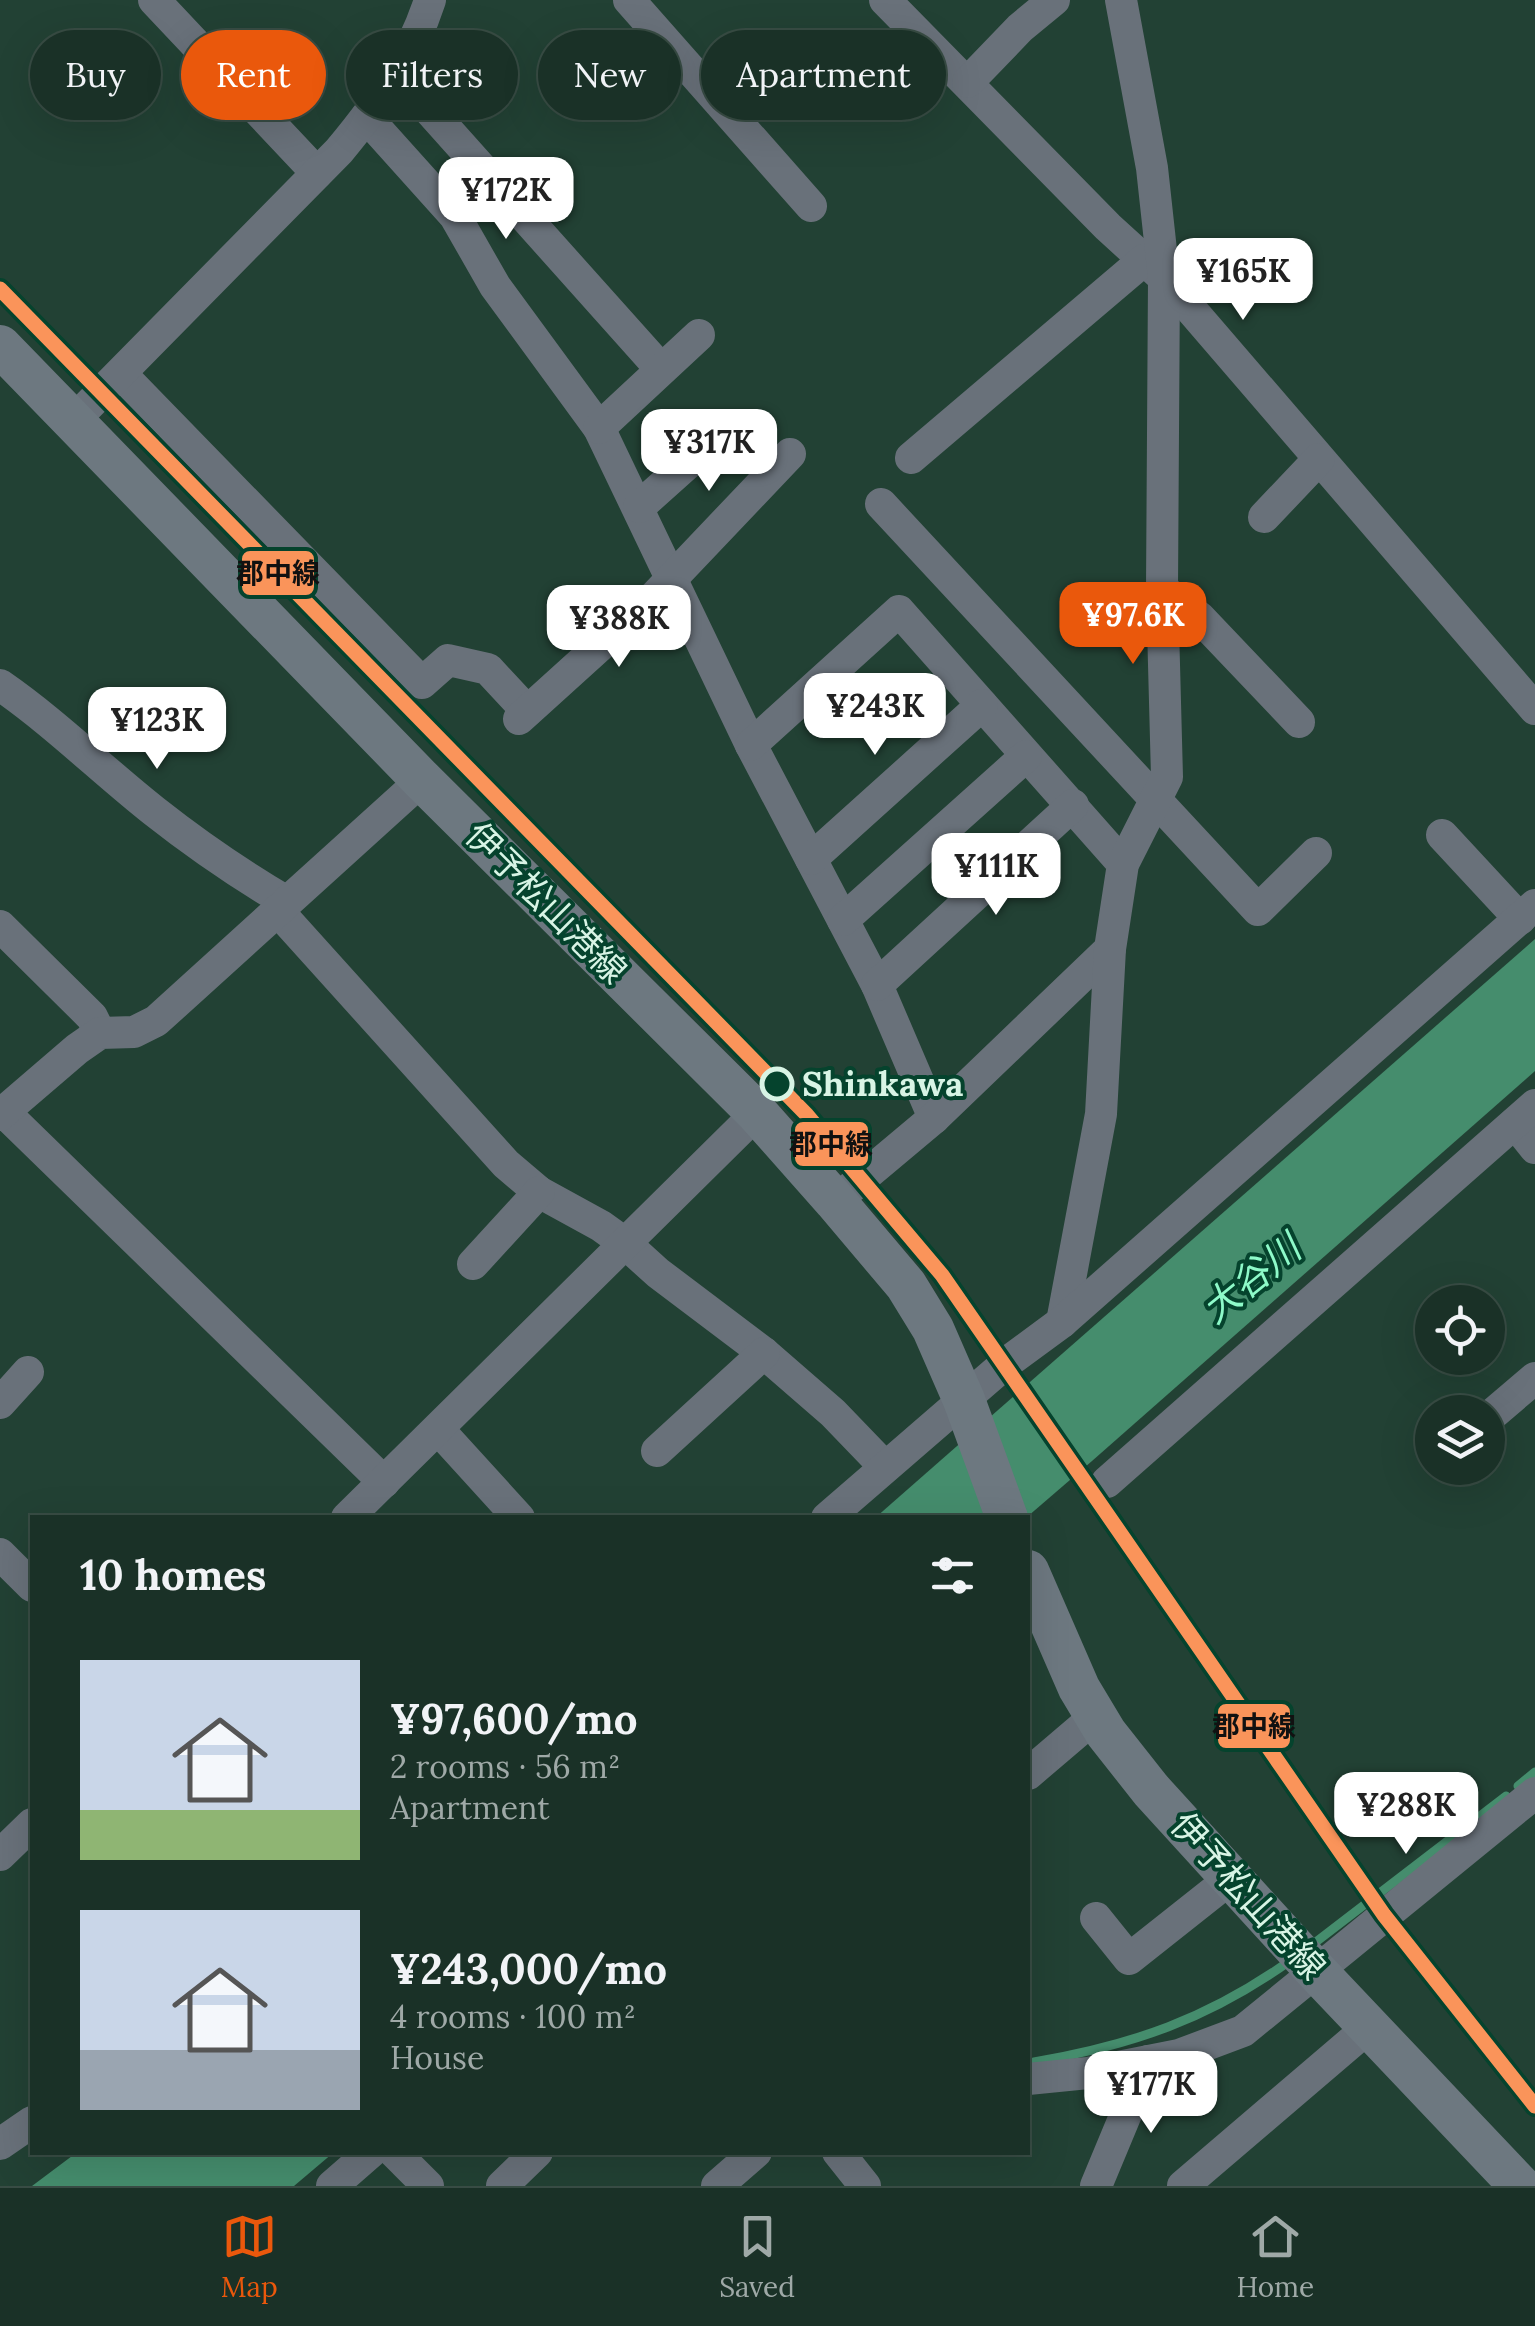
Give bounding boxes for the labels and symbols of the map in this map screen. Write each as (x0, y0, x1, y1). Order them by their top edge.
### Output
pin: ¥172K (436, 157, 576, 242)
pin: ¥165K (1173, 238, 1313, 323)
pin: ¥317K (639, 409, 779, 494)
line badge: 郡中線 (240, 549, 316, 597)
text: 郡中線 (236, 555, 320, 591)
pin: ¥97.6K (1052, 582, 1214, 667)
pin: ¥388K (549, 585, 689, 670)
pin: ¥243K (805, 673, 945, 758)
pin: ¥123K (87, 687, 227, 772)
street label: 伊予松山港線 (456, 812, 637, 993)
pin: ¥111K (926, 833, 1066, 918)
place label: Shinkawa (802, 1061, 963, 1106)
marker: Shinkawa (761, 1068, 793, 1100)
line badge: 郡中線 (793, 1120, 870, 1168)
text: 郡中線 (789, 1126, 873, 1162)
water label: 大谷川 (1191, 1221, 1313, 1333)
line badge: 郡中線 (1216, 1702, 1292, 1750)
text: 郡中線 (1212, 1708, 1296, 1744)
pin: ¥288K (1336, 1772, 1476, 1857)
street label: 伊予松山港線 (1161, 1803, 1335, 1989)
pin: ¥177K (1081, 2051, 1221, 2136)

